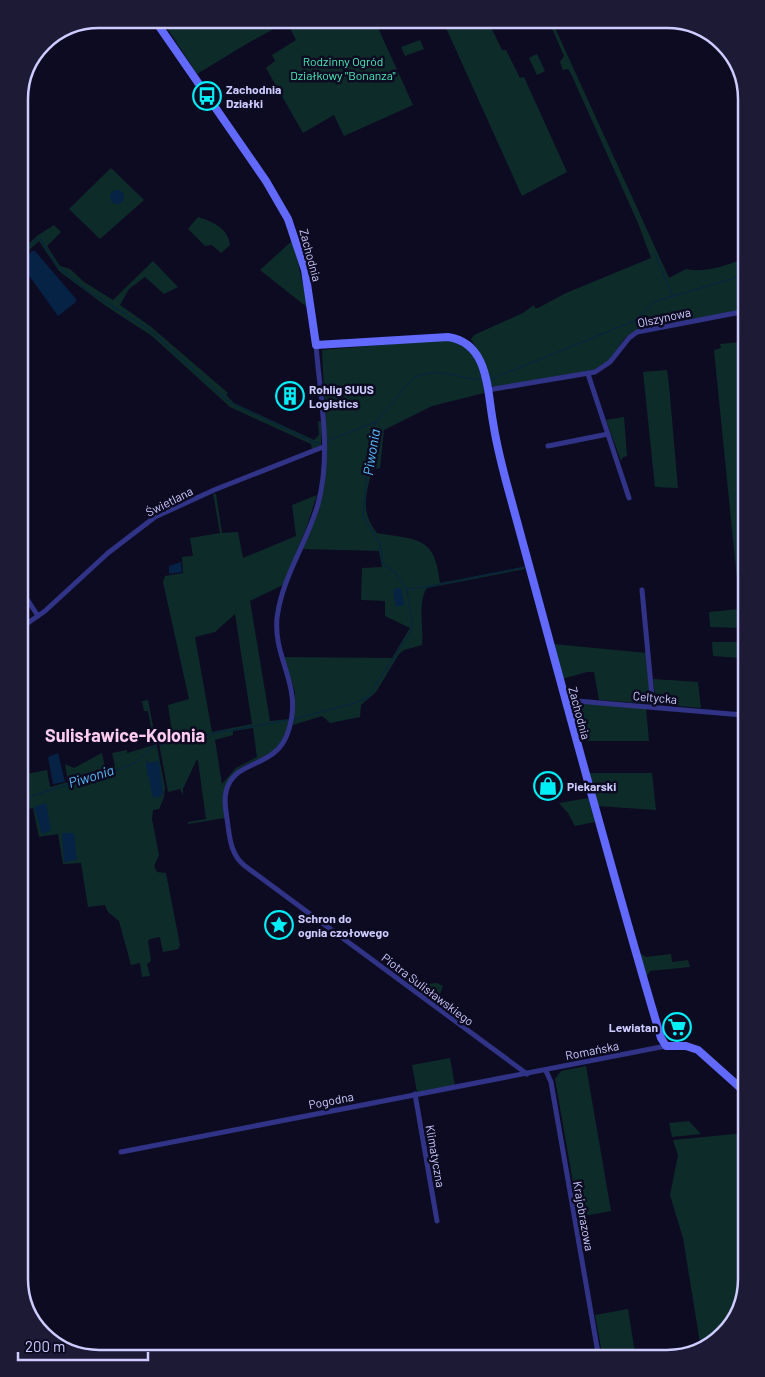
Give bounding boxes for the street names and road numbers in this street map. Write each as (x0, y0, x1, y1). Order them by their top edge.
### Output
street label: Zachodnia (297, 227, 325, 283)
street label: Olszynowa (636, 305, 692, 329)
street label: Świetlana (143, 483, 195, 519)
street label: Zachodnia (566, 685, 594, 741)
street label: Celtycka (632, 688, 678, 706)
street label: Piotra Sulisławskiego (379, 950, 477, 1028)
street label: Romańska (564, 1038, 620, 1062)
street label: Pogodna (307, 1089, 355, 1111)
street label: Klimatyczna (424, 1124, 448, 1188)
street label: Krajobrazowa (571, 1180, 597, 1252)

